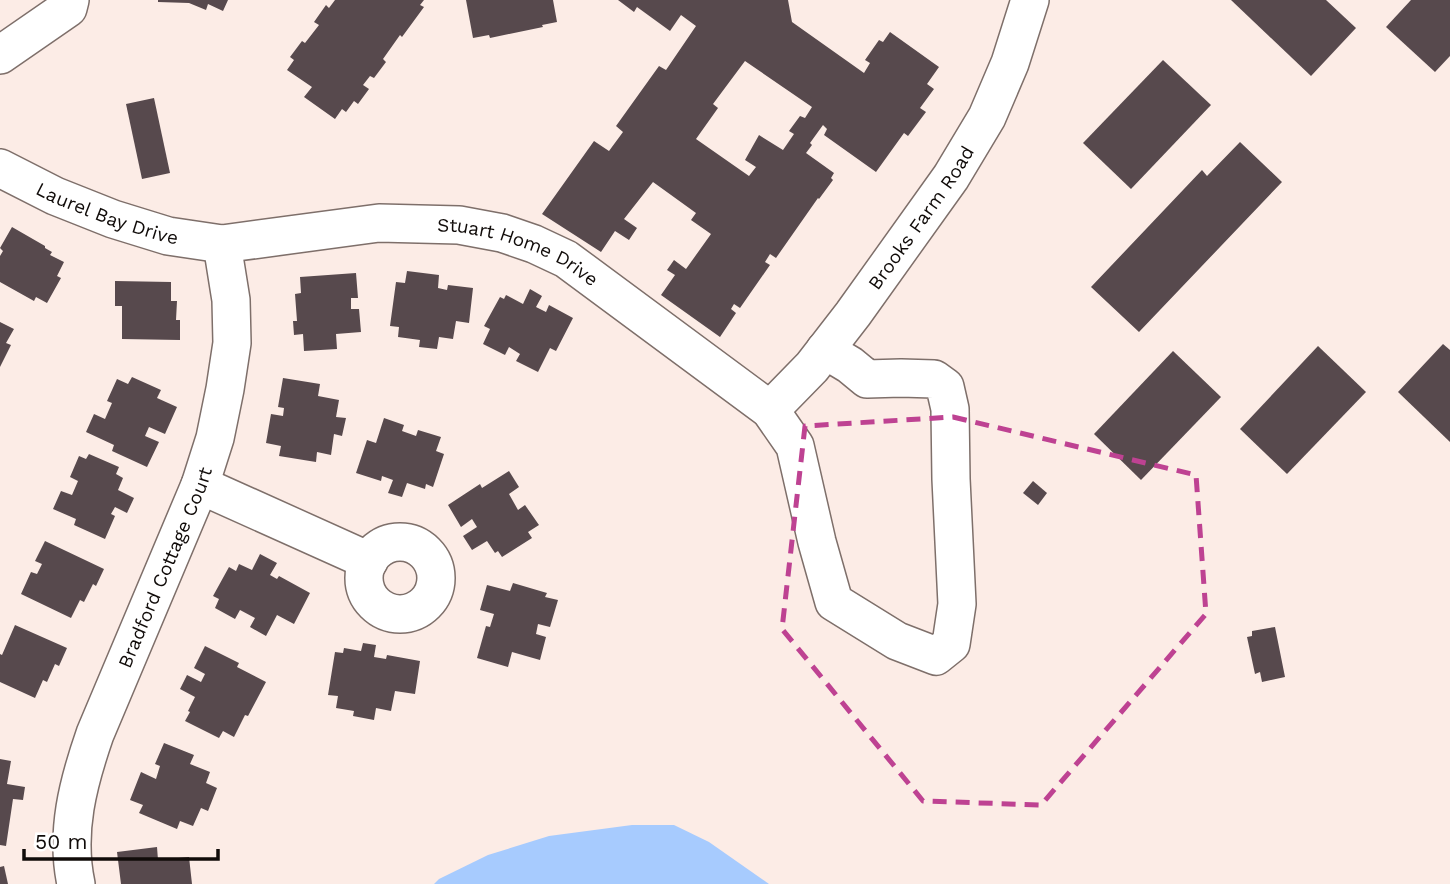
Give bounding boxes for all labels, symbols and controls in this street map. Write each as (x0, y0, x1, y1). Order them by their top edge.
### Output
street label: Brooks Farm Road (863, 142, 979, 294)
street label: Laurel Bay Drive (32, 177, 180, 249)
street label: Stuart Home Drive (437, 213, 603, 291)
street label: Bradford Cottage Court (113, 464, 217, 671)
scale bar (24, 818, 219, 862)
text: 50 m (35, 829, 87, 854)

